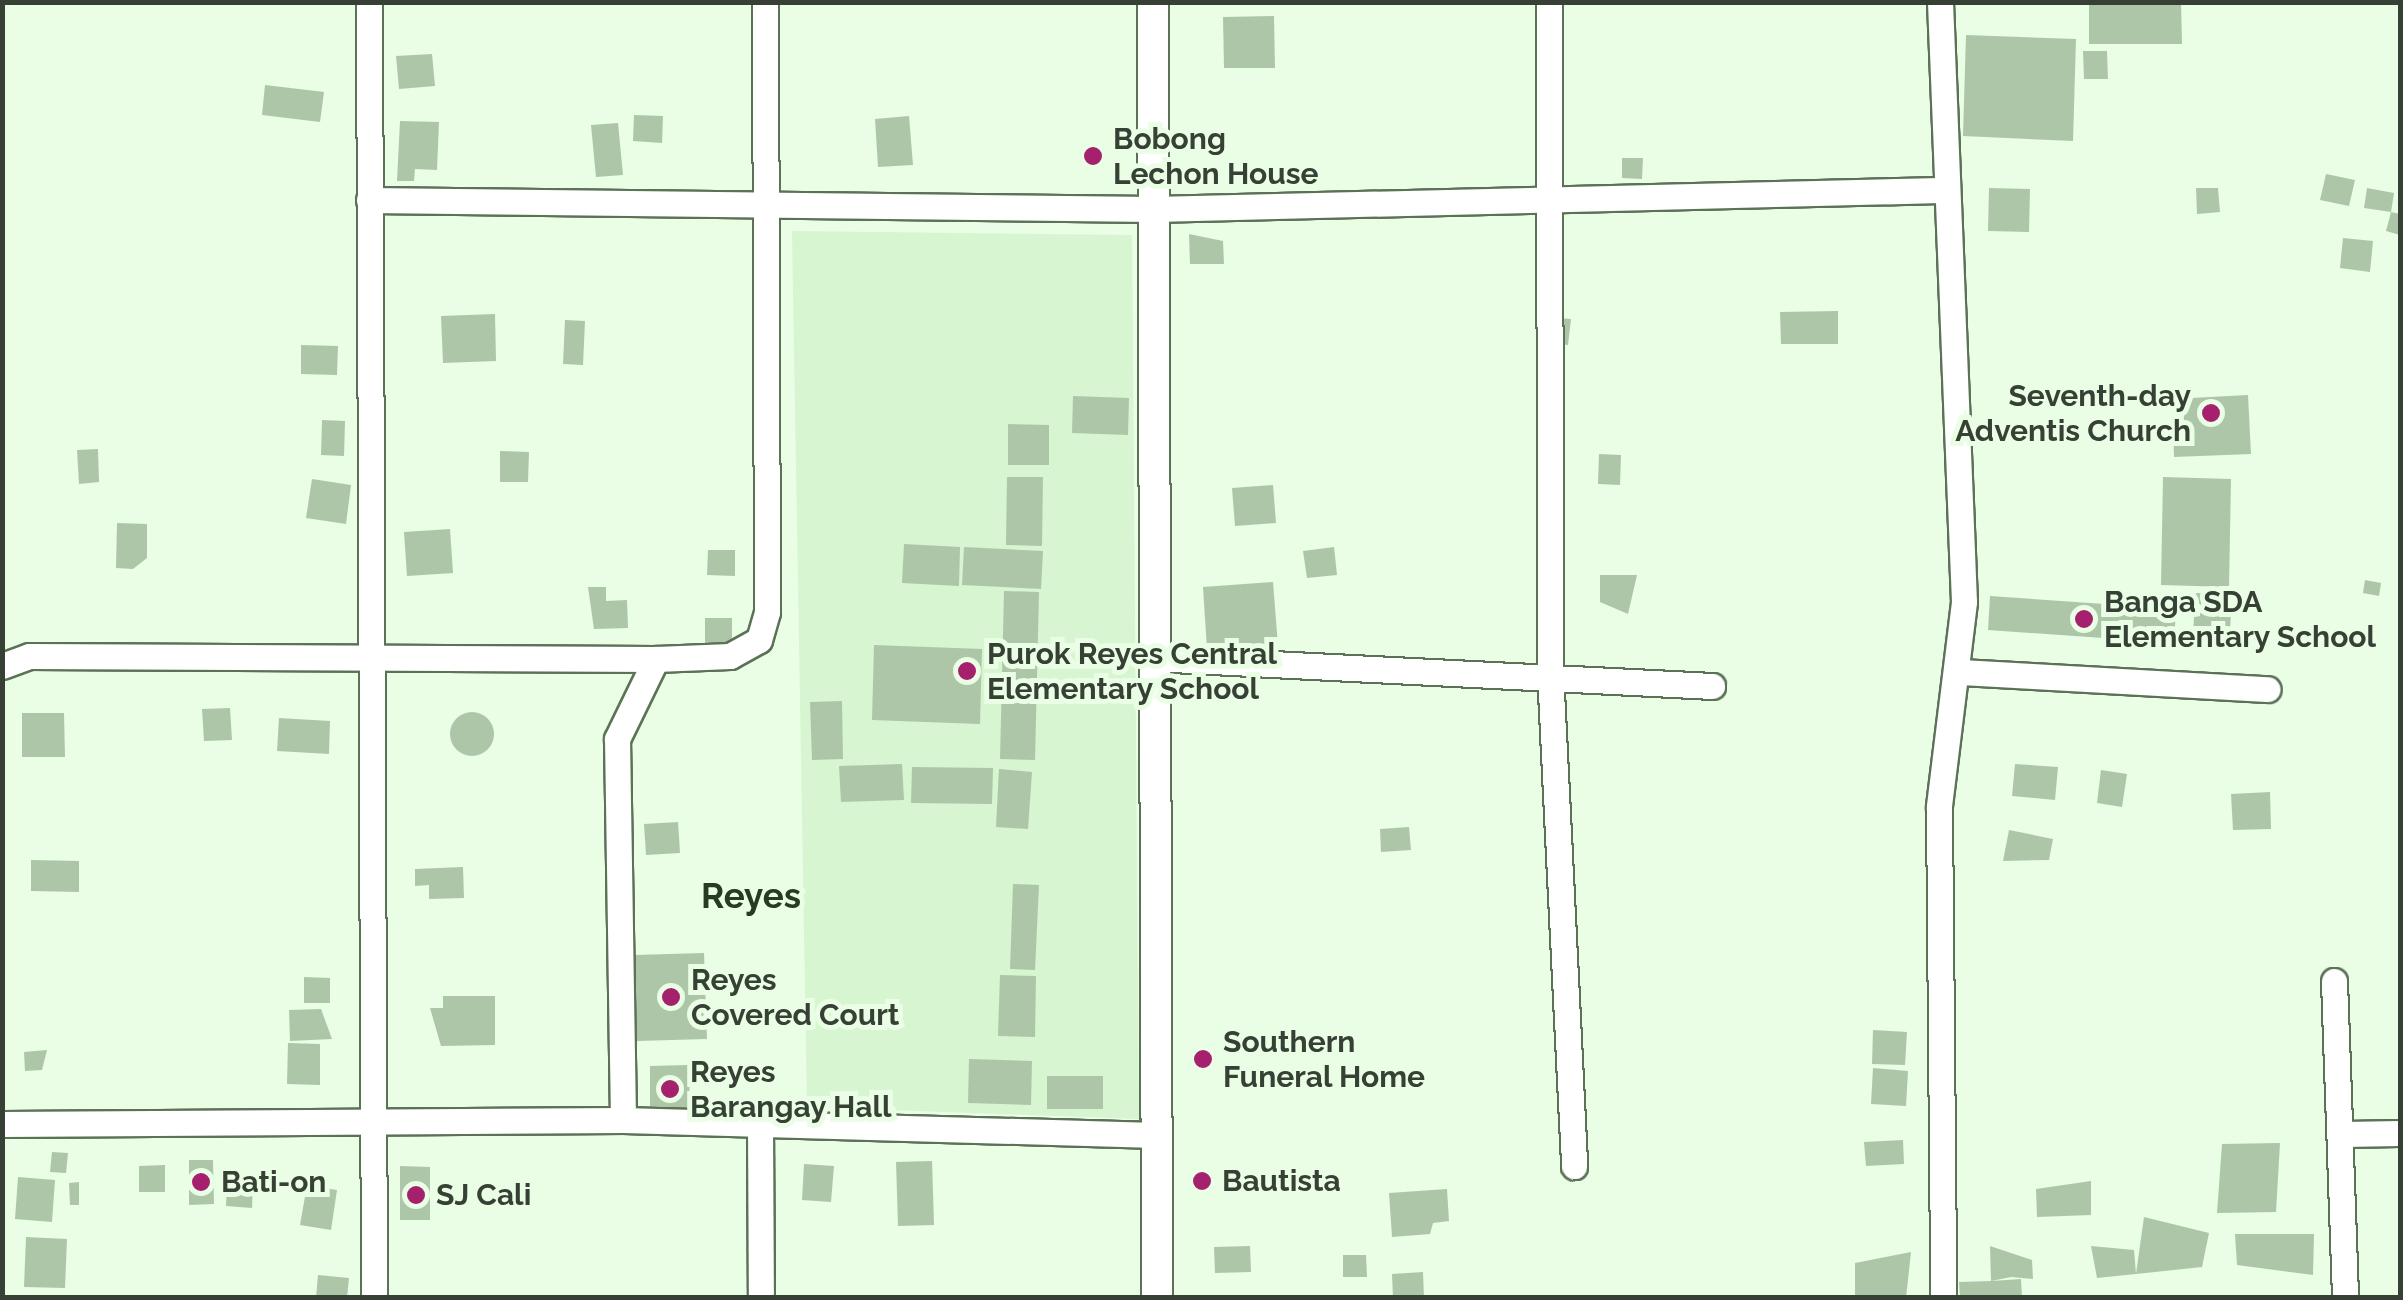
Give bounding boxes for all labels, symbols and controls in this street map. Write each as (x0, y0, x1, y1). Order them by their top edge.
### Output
place label: Bobong Lechon House (1113, 121, 1319, 192)
marker: Bobong Lechon House (1082, 145, 1104, 167)
place label: Seventh-day Adventis Church (1955, 378, 2191, 448)
marker: Seventh-day Adventis Church (2200, 402, 2222, 424)
place label: Banga SDA Elementary School (2104, 584, 2377, 654)
marker: Banga SDA Elementary School (2073, 608, 2095, 630)
place label: Purok Reyes Central Elementary School (987, 636, 1277, 706)
marker: Purok Reyes Central Elementary School (956, 660, 978, 682)
district label: Reyes (701, 875, 801, 917)
place label: Reyes Covered Court (691, 962, 899, 1032)
marker: Reyes Covered Court (660, 986, 682, 1008)
place label: Southern Funeral Home (1223, 1024, 1426, 1094)
marker: Southern Funeral Home (1192, 1048, 1214, 1070)
place label: Reyes Barangay Hall (690, 1054, 892, 1124)
marker: Reyes Barangay Hall (659, 1078, 681, 1100)
place label: Bautista (1222, 1163, 1341, 1199)
place label: Bati-on (221, 1164, 326, 1200)
marker: Bautista (1191, 1170, 1213, 1192)
marker: Bati-on (190, 1171, 212, 1193)
place label: SJ Cali (436, 1177, 531, 1213)
marker: SJ Cali (405, 1184, 427, 1206)

